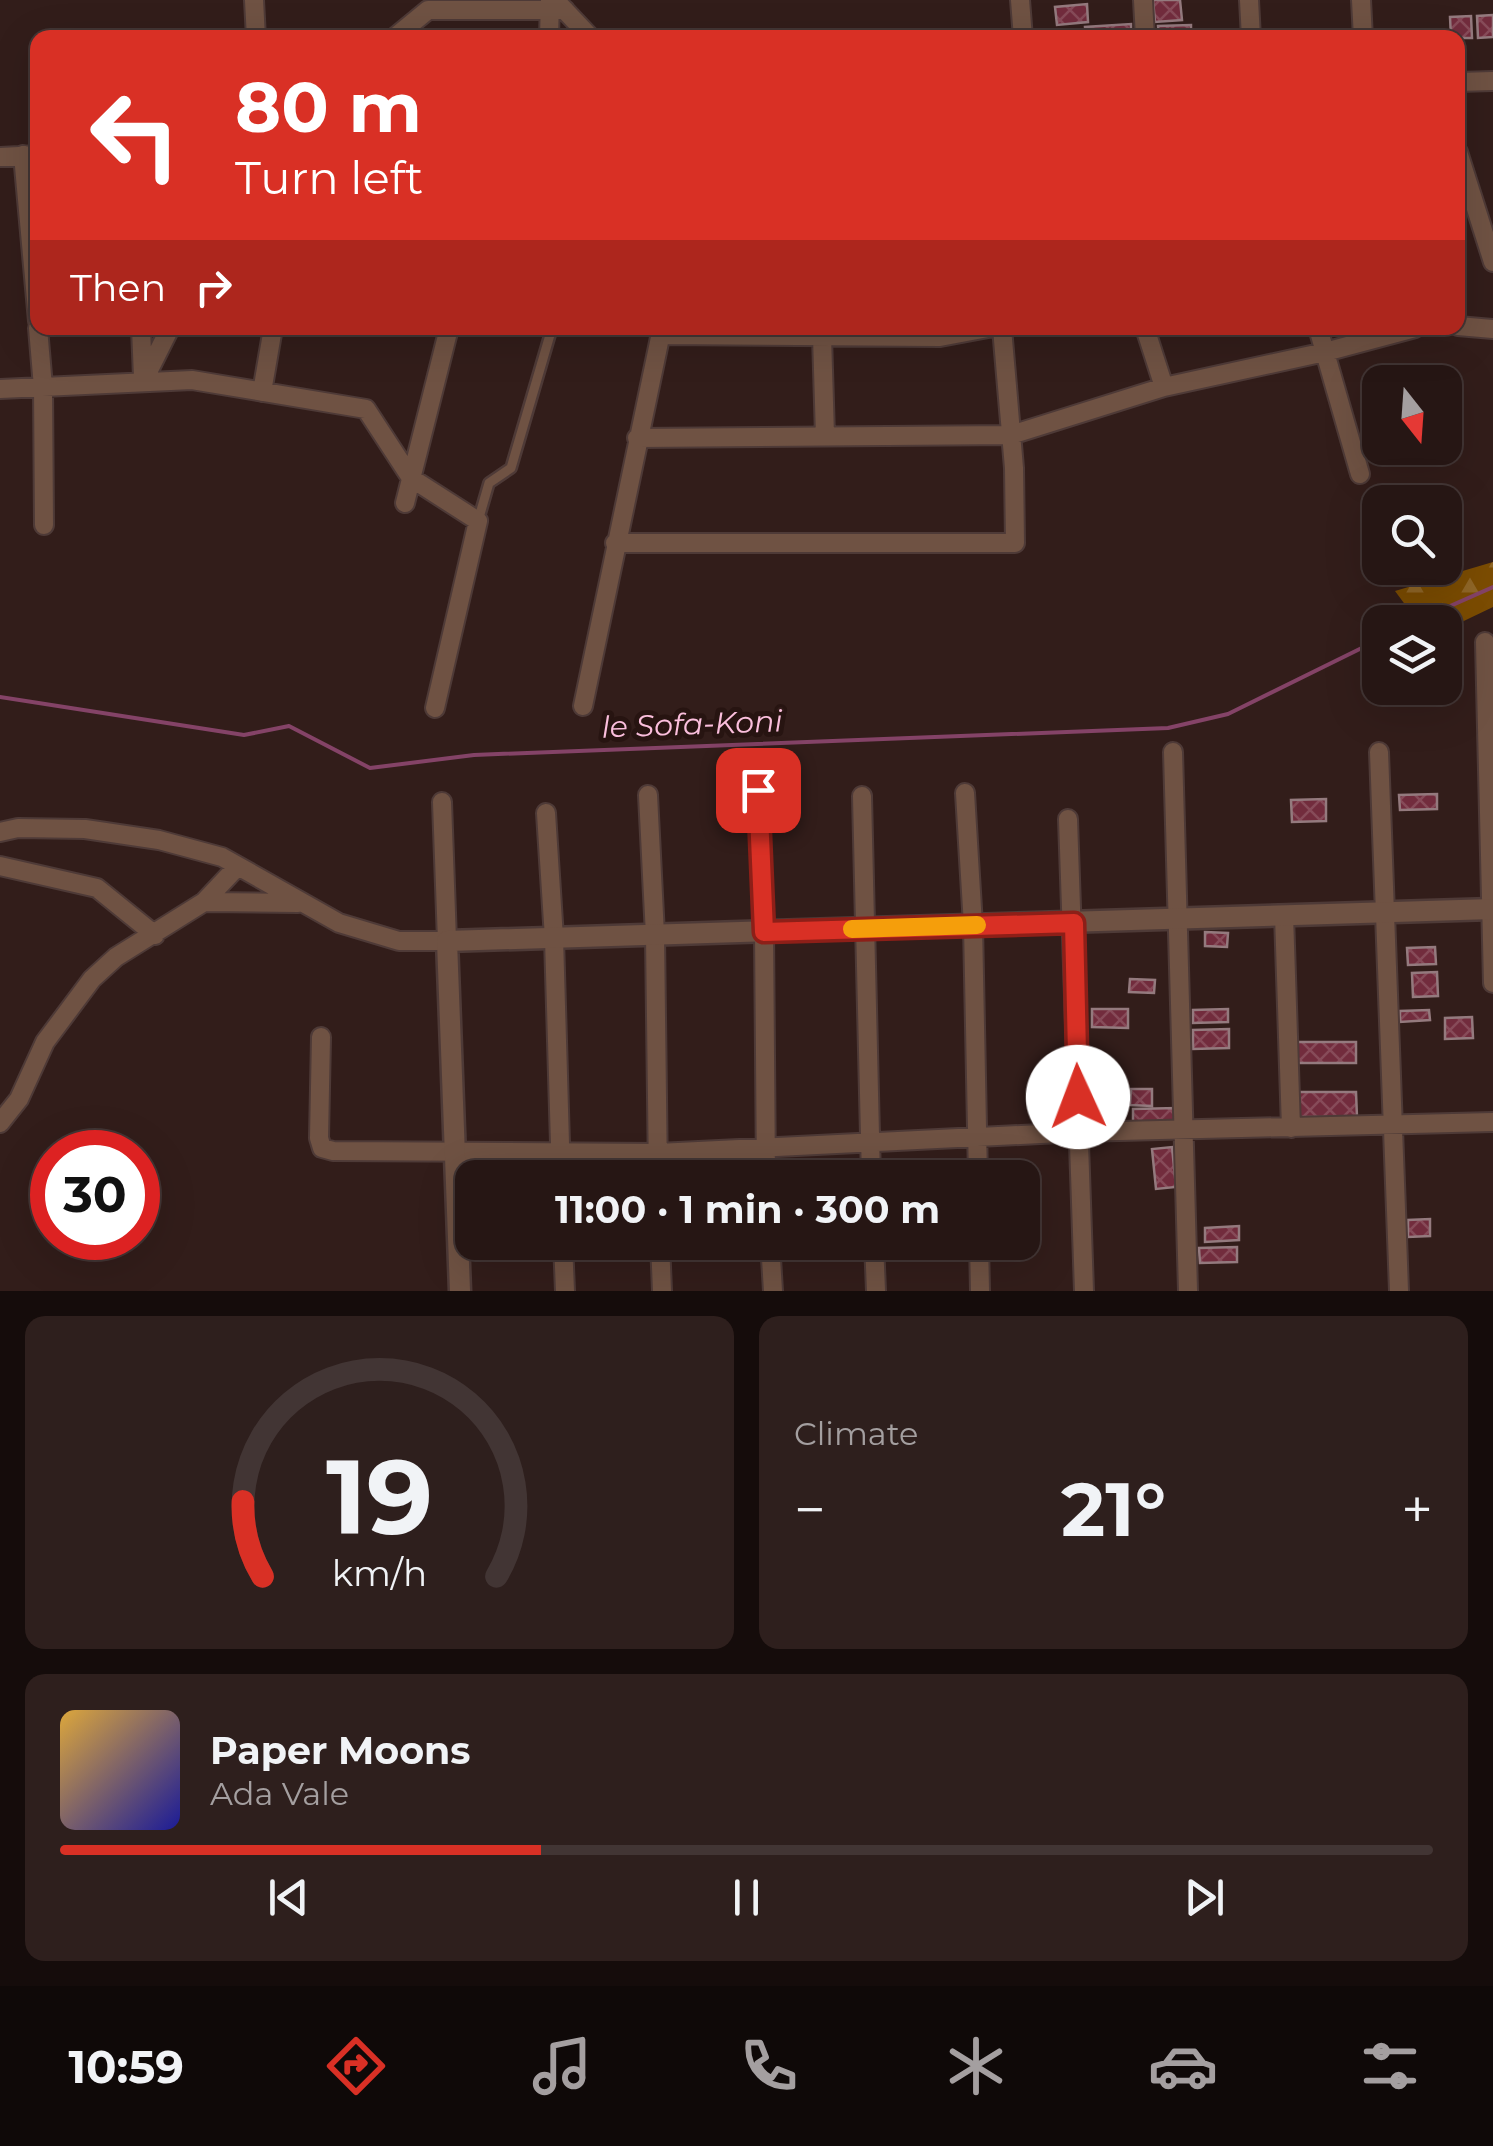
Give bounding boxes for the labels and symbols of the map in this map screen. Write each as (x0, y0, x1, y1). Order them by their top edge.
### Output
north arrow (1362, 365, 1462, 465)
water label: le Sofa-Koni (601, 702, 784, 746)
pin (716, 748, 801, 833)
position arrow (1026, 1045, 1130, 1149)
speed limit sign: 30 (30, 1130, 160, 1260)

